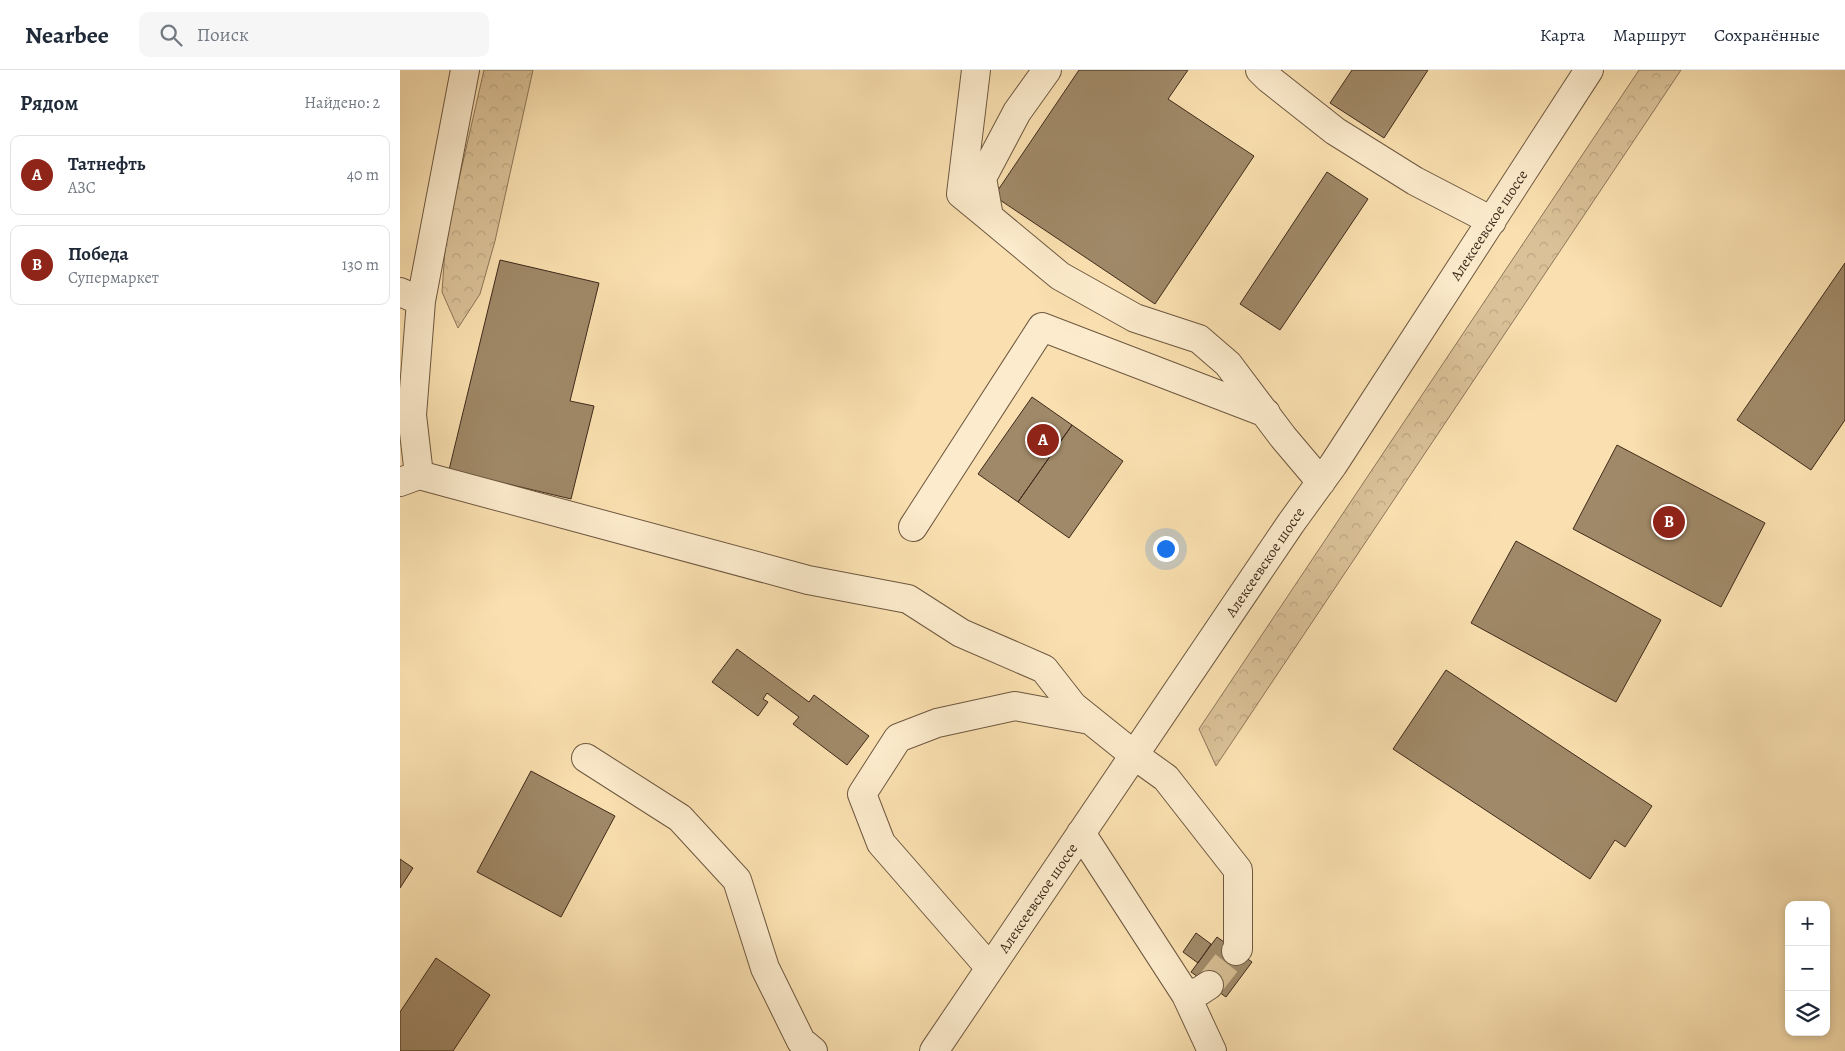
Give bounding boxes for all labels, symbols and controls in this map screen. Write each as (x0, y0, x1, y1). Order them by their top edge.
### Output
search box (139, 12, 489, 57)
text: Nearbee (25, 19, 109, 51)
icon: search (157, 21, 185, 49)
text: Поиск (197, 22, 249, 48)
text: Карта (1540, 23, 1585, 47)
text: Маршрут (1613, 23, 1686, 47)
text: Сохранённые (1714, 23, 1820, 47)
text: Рядом (20, 89, 78, 117)
text: Найдено: 2 (304, 92, 380, 114)
text: Татнефть (68, 151, 146, 177)
text: A (32, 164, 42, 186)
text: 40 m (347, 164, 379, 186)
street label: Алексеевское шоссе (1445, 166, 1532, 285)
text: АЗС (68, 177, 96, 199)
text: Победа (68, 241, 129, 267)
text: B (32, 254, 42, 276)
text: 130 m (342, 254, 379, 276)
text: Супермаркет (68, 267, 159, 289)
pin: A (1027, 421, 1059, 459)
street label: Алексеевское шоссе (1220, 503, 1309, 622)
pin: B (1653, 503, 1685, 541)
your location (1153, 536, 1179, 562)
street label: Алексеевское шоссе (993, 839, 1082, 958)
map controls (1785, 901, 1830, 1036)
button: + (1785, 901, 1830, 946)
button: − (1785, 946, 1830, 991)
button: layers (1785, 991, 1830, 1036)

